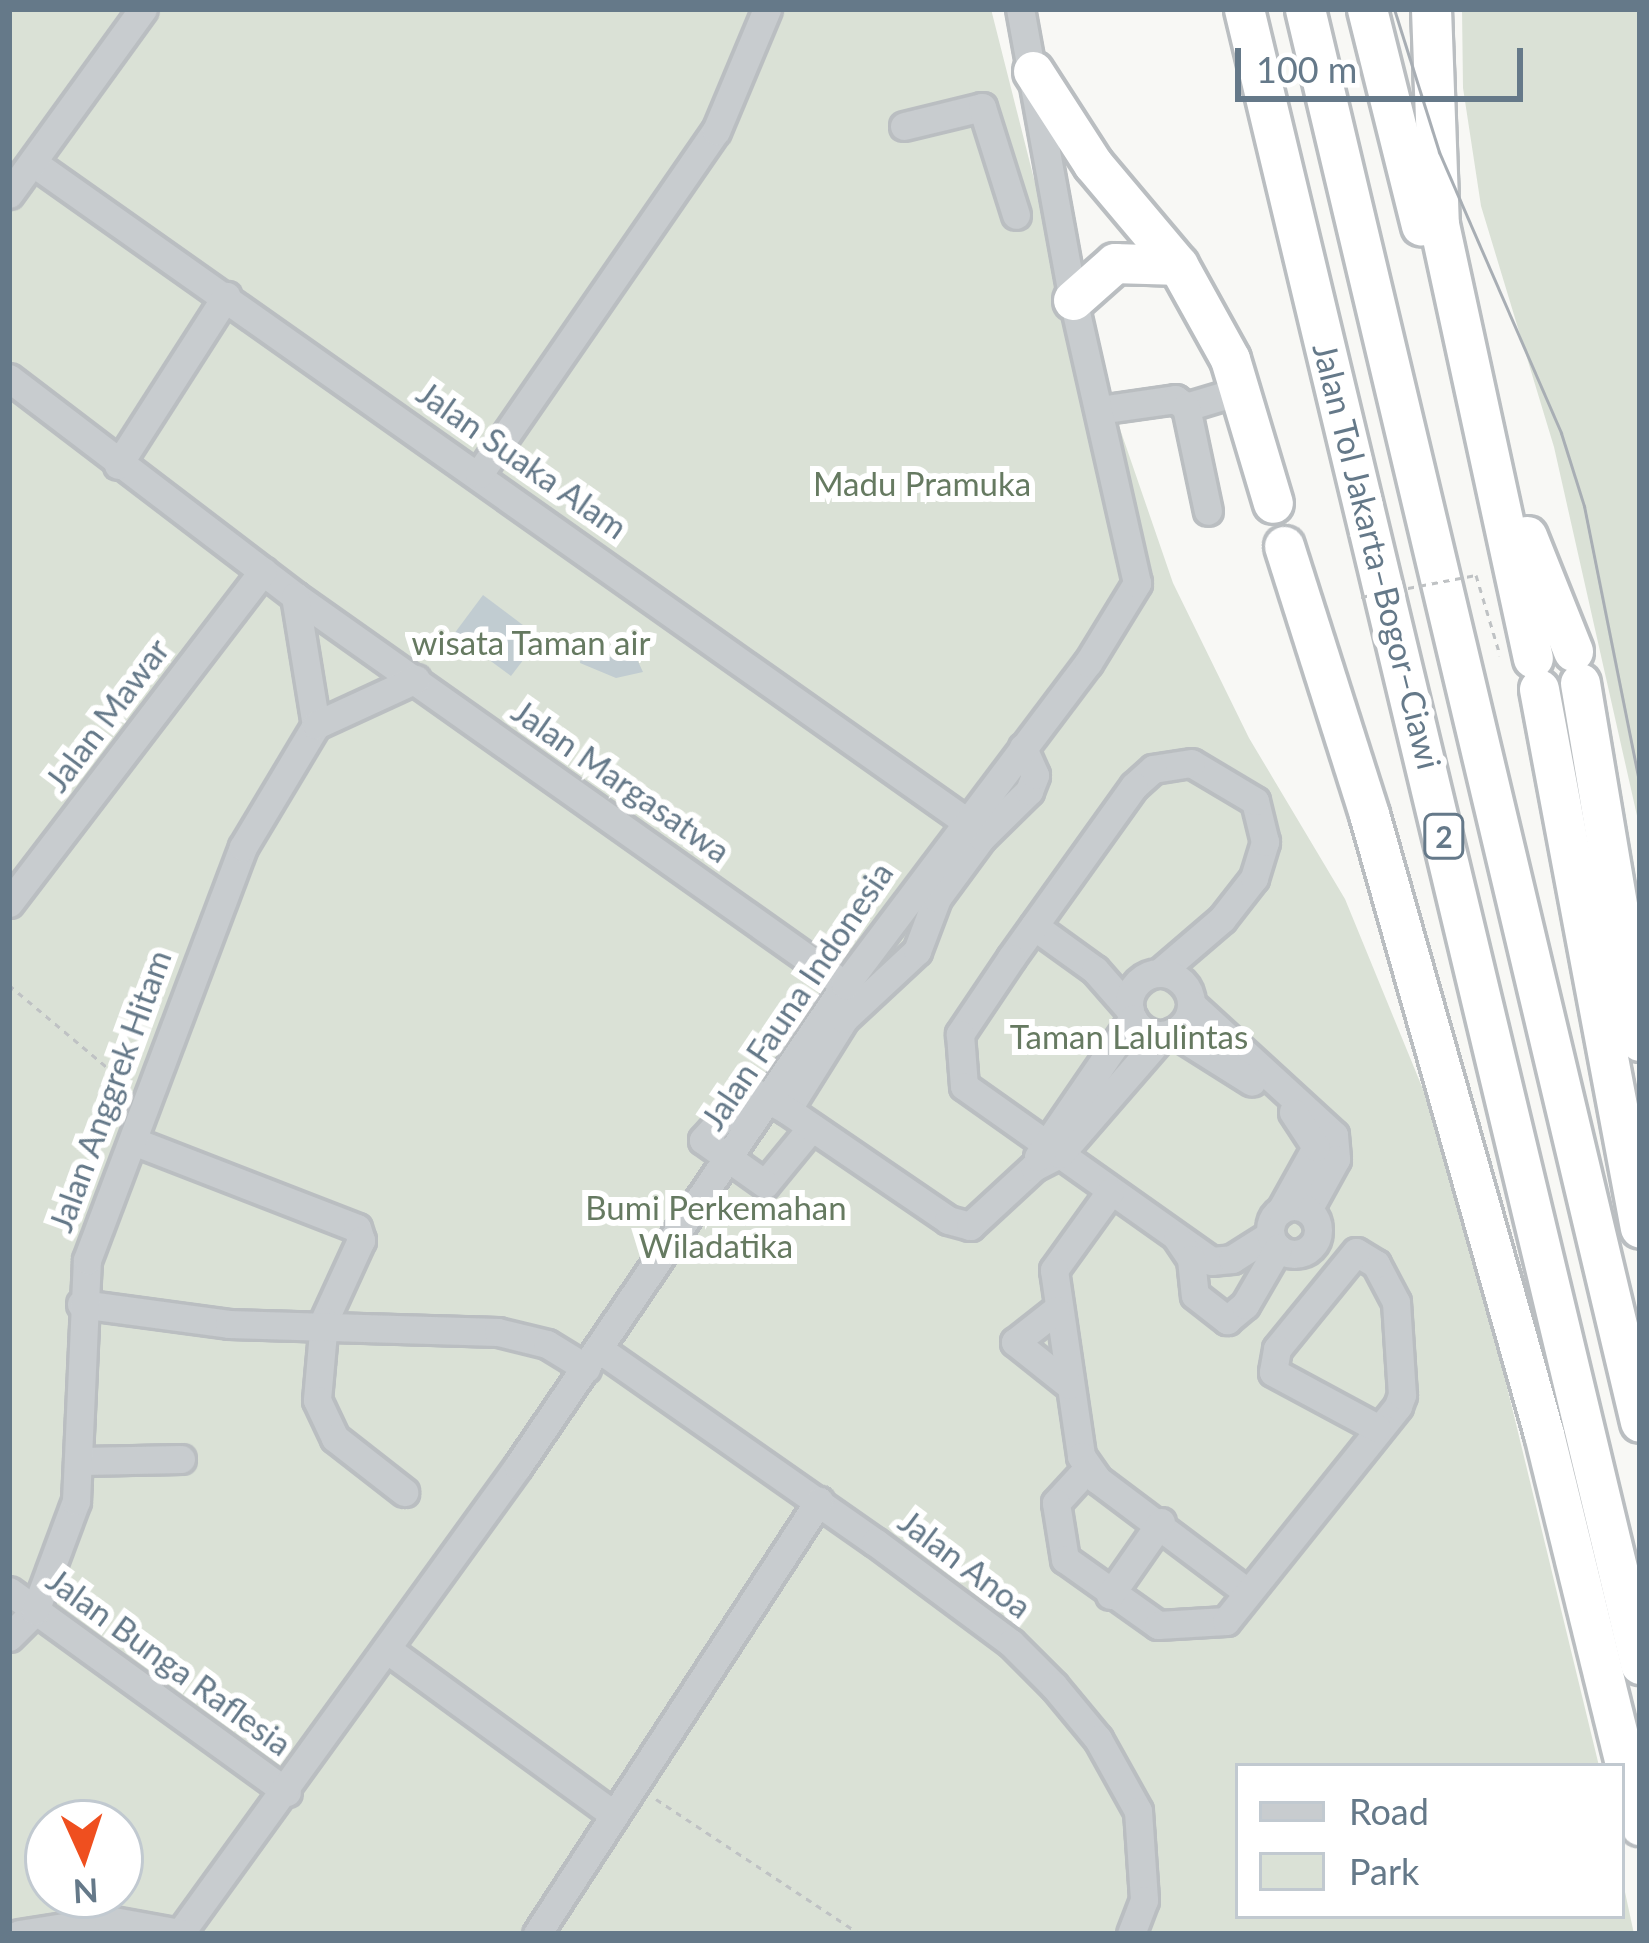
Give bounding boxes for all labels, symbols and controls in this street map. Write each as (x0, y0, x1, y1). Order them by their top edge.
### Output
scale bar (1241, 24, 1529, 98)
text: 100 m (1256, 47, 1357, 91)
street label: Jalan Tol Jakarta–Bogor–Ciawi (1305, 338, 1449, 774)
street label: Jalan Suaka Alam (409, 373, 635, 547)
park label: Madu Pramuka (813, 464, 1031, 504)
park label: wisata Taman air (411, 623, 651, 663)
street label: Jalan Mawar (37, 631, 177, 799)
street label: Jalan Margasatwa (504, 691, 738, 871)
road number: 2 (1423, 812, 1465, 860)
street label: Jalan Fauna Indonesia (693, 855, 901, 1137)
street label: Jalan Anggrek Hitam (40, 944, 180, 1238)
park label: Taman Lalulintas (1010, 1017, 1248, 1057)
park label: Bumi Perkemahan Wiladatika (585, 1188, 847, 1266)
street label: Jalan Anoa (891, 1501, 1039, 1627)
street label: Jalan Bunga Raflesia (39, 1560, 299, 1764)
legend (1235, 1763, 1625, 1919)
text: Road (1349, 1789, 1429, 1833)
north arrow (24, 1799, 144, 1919)
text: Park (1349, 1849, 1419, 1893)
text: N (72, 1871, 99, 1913)

